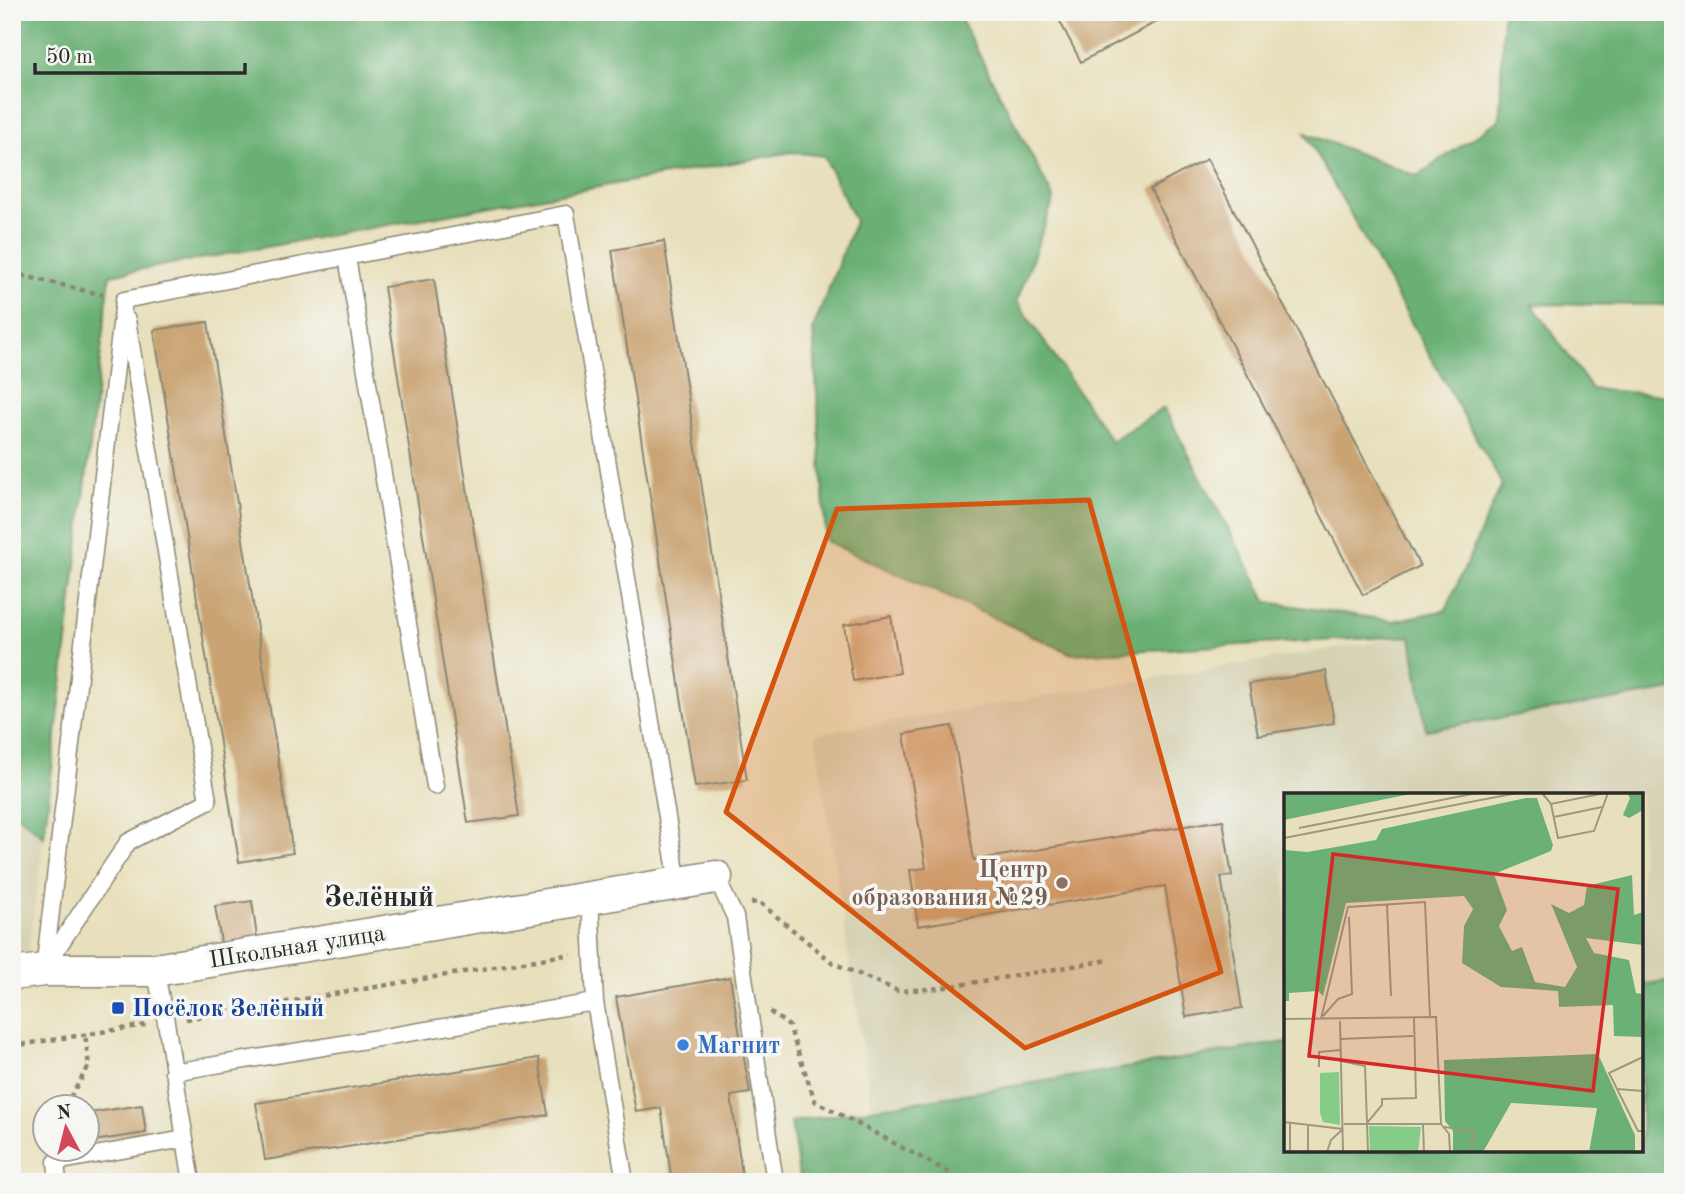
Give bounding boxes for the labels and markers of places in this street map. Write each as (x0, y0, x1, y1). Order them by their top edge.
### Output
place label: Центр образования №29 (851, 859, 1048, 911)
marker: Центр образования №29 (1054, 875, 1070, 891)
place label: Посёлок Зелёный (132, 998, 324, 1022)
marker: Посёлок Зелёный (110, 1000, 126, 1016)
place label: Магнит (697, 1035, 780, 1059)
marker: Магнит (675, 1037, 691, 1053)

